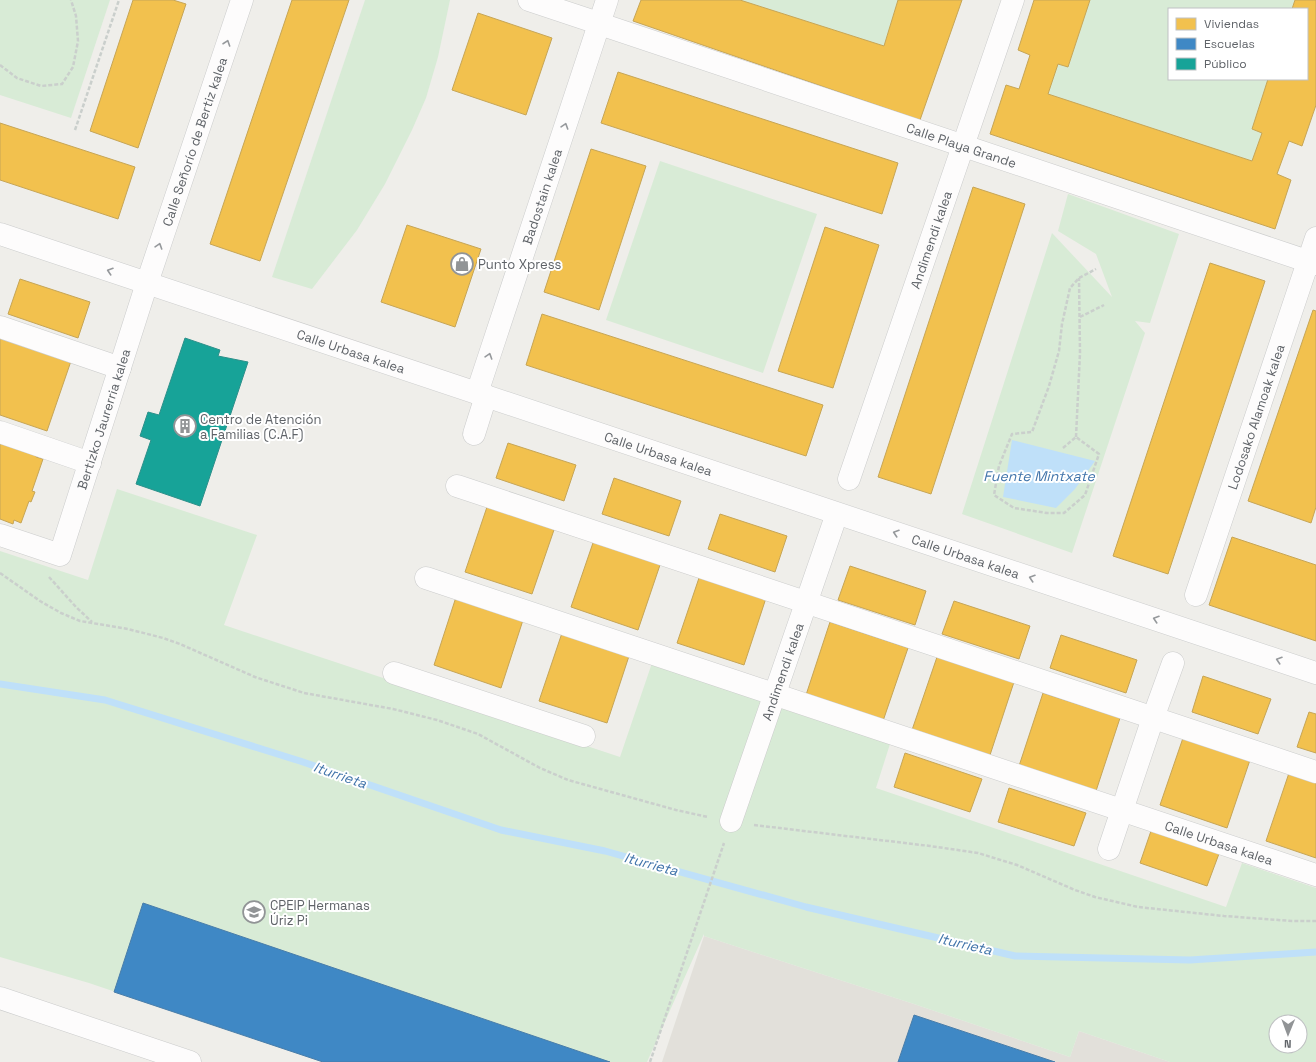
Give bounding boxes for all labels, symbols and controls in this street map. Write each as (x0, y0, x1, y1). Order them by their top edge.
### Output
legend (1168, 8, 1308, 80)
text: Viviendas (1204, 16, 1259, 32)
text: Escuelas (1204, 36, 1255, 52)
one-way arrow (222, 40, 231, 47)
street label: Calle Señorío de Bertiz kalea (159, 55, 231, 228)
text: Público (1204, 56, 1247, 72)
street label: Calle Playa Grande (904, 119, 1019, 172)
one-way arrow (561, 123, 569, 130)
street label: Badostain kalea (519, 146, 566, 247)
street label: Andimendi kalea (907, 188, 956, 291)
one-way arrow (155, 243, 163, 250)
shop icon: Punto Xpress (449, 251, 475, 277)
place label: Punto Xpress (478, 256, 562, 273)
one-way arrow (107, 267, 114, 275)
street label: Calle Urbasa kalea (295, 326, 408, 378)
street label: Lodosako Alamoak kalea (1224, 342, 1289, 492)
street label: Bertizko Jaurerria kalea (74, 346, 135, 492)
one-way arrow (484, 352, 493, 359)
place label: Centro de Atención a Familias (C.A.F) (200, 411, 321, 443)
building icon: Centro de Atención a Familias (C.A.F) (172, 413, 198, 439)
street label: Calle Urbasa kalea (602, 428, 715, 480)
water label: Fuente Mintxate (983, 467, 1095, 485)
one-way arrow (892, 529, 899, 537)
street label: Calle Urbasa kalea (909, 531, 1022, 583)
one-way arrow (1029, 574, 1036, 583)
one-way arrow (1152, 615, 1159, 624)
street label: Andimendi kalea (758, 620, 808, 723)
one-way arrow (1276, 657, 1283, 665)
water label: Iturrieta (311, 758, 370, 793)
street label: Calle Urbasa kalea (1163, 817, 1276, 869)
water label: Iturrieta (622, 848, 681, 880)
place label: CPEIP Hermanas Úriz Pi (270, 897, 370, 929)
school or university icon: CPEIP Hermanas Úriz Pi (241, 899, 267, 925)
water label: Iturrieta (936, 929, 995, 959)
north arrow (1268, 1014, 1308, 1054)
text: N (1284, 1037, 1292, 1051)

